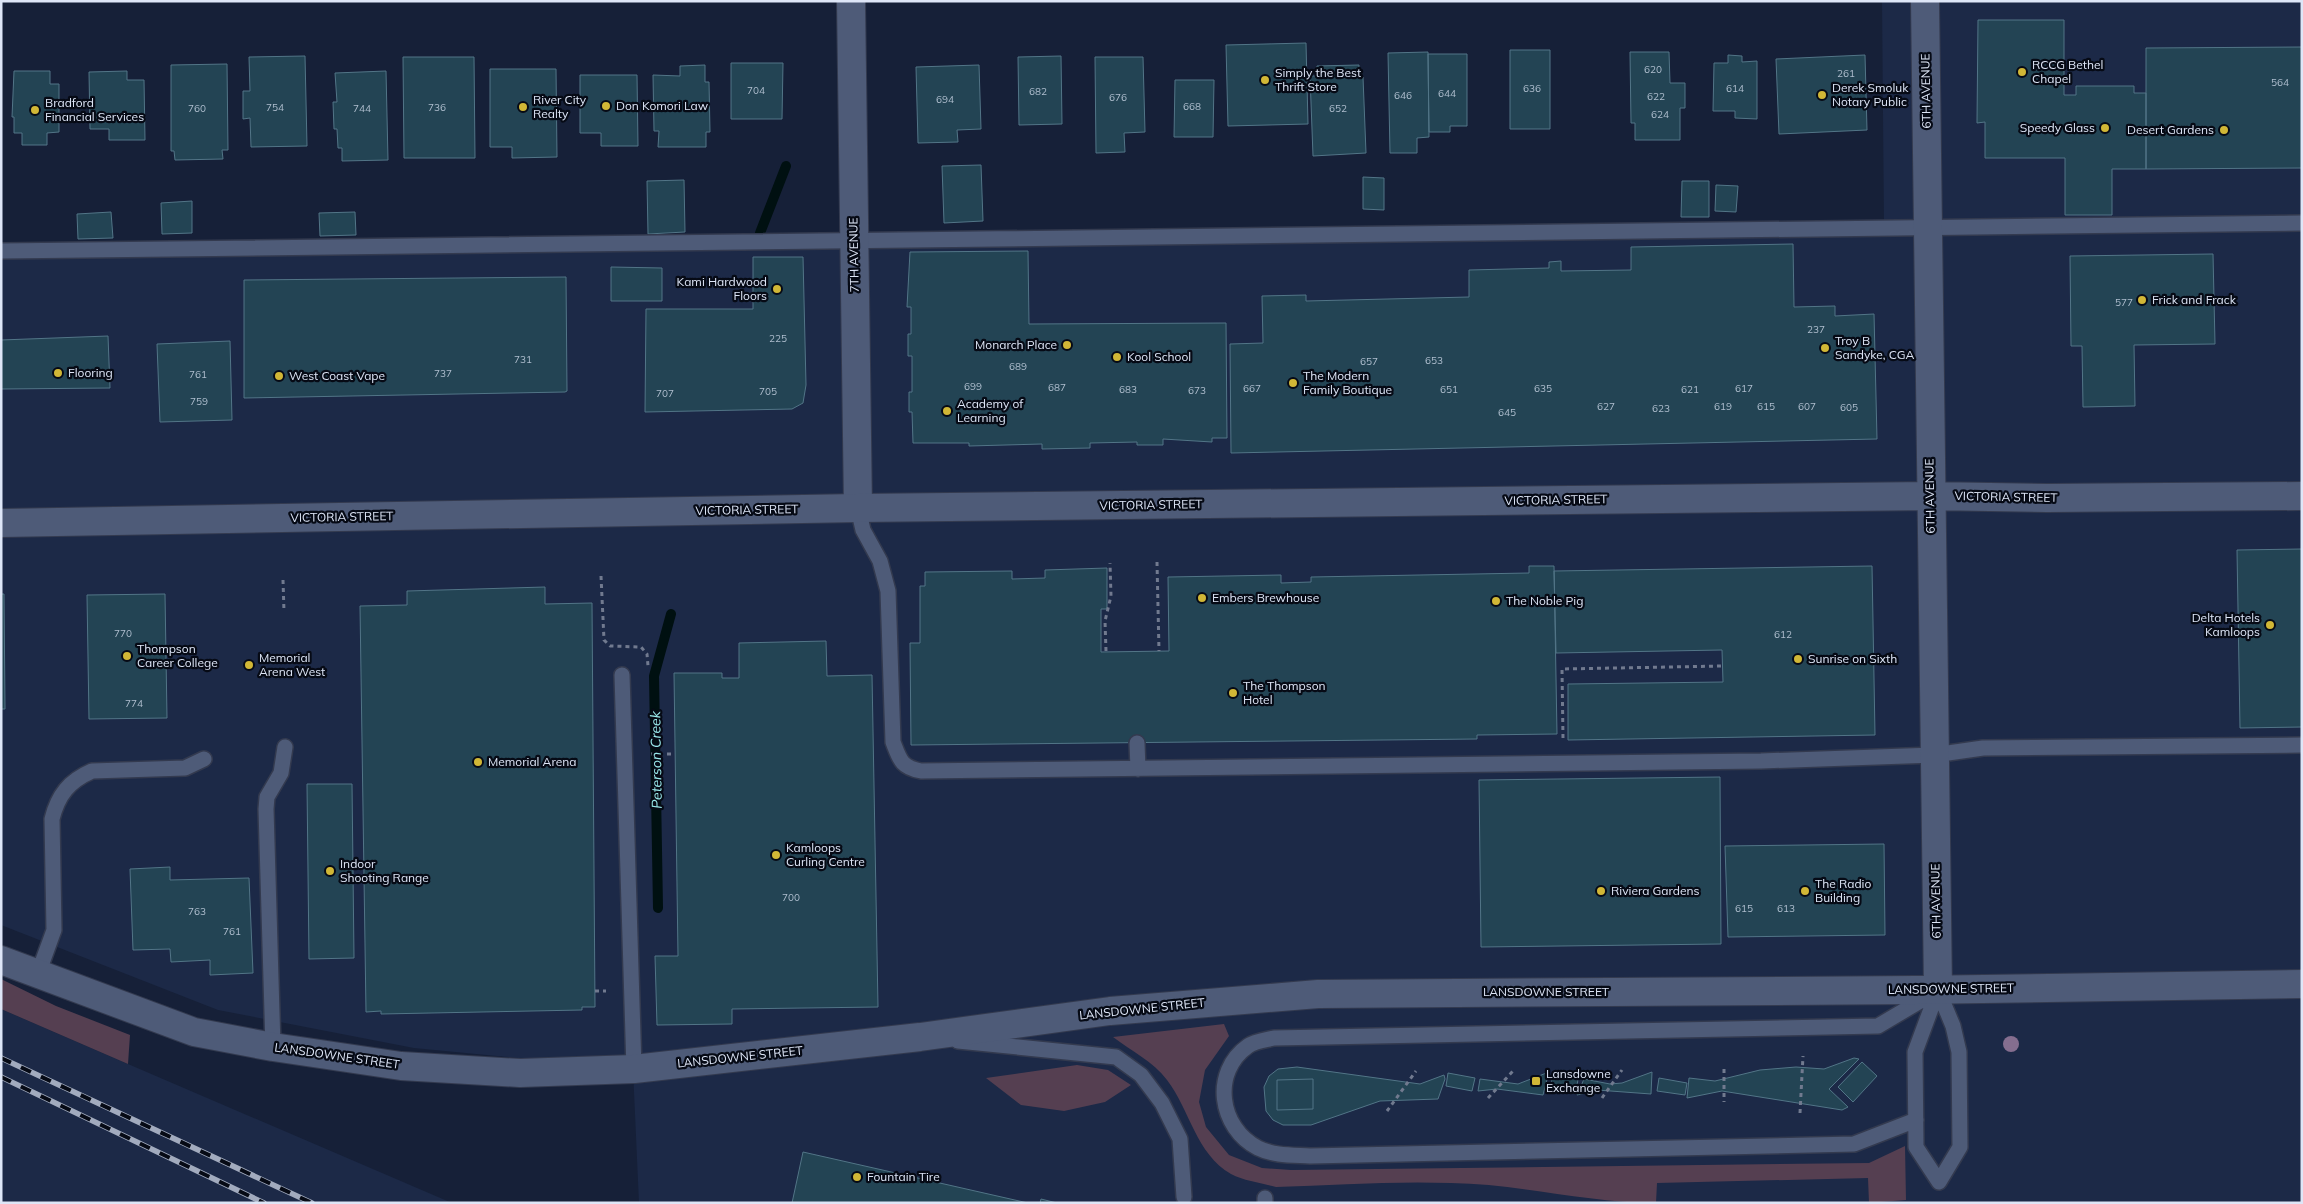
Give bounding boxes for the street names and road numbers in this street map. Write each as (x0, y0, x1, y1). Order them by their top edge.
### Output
street label: 6TH AVENUE (1917, 53, 1934, 129)
street label: 7TH AVENUE (845, 217, 862, 293)
street label: 6TH AVENUE (1921, 458, 1938, 534)
street label: VICTORIA STREET (1954, 488, 2058, 505)
street label: VICTORIA STREET (1504, 491, 1608, 508)
street label: VICTORIA STREET (1099, 496, 1203, 513)
street label: VICTORIA STREET (695, 501, 799, 518)
street label: VICTORIA STREET (290, 508, 394, 525)
street label: 6TH AVENUE (1927, 863, 1944, 939)
street label: LANSDOWNE STREET (1888, 980, 2015, 997)
street label: LANSDOWNE STREET (1483, 984, 1610, 999)
street label: LANSDOWNE STREET (1078, 994, 1206, 1023)
street label: LANSDOWNE STREET (274, 1039, 401, 1072)
street label: LANSDOWNE STREET (676, 1042, 804, 1071)

